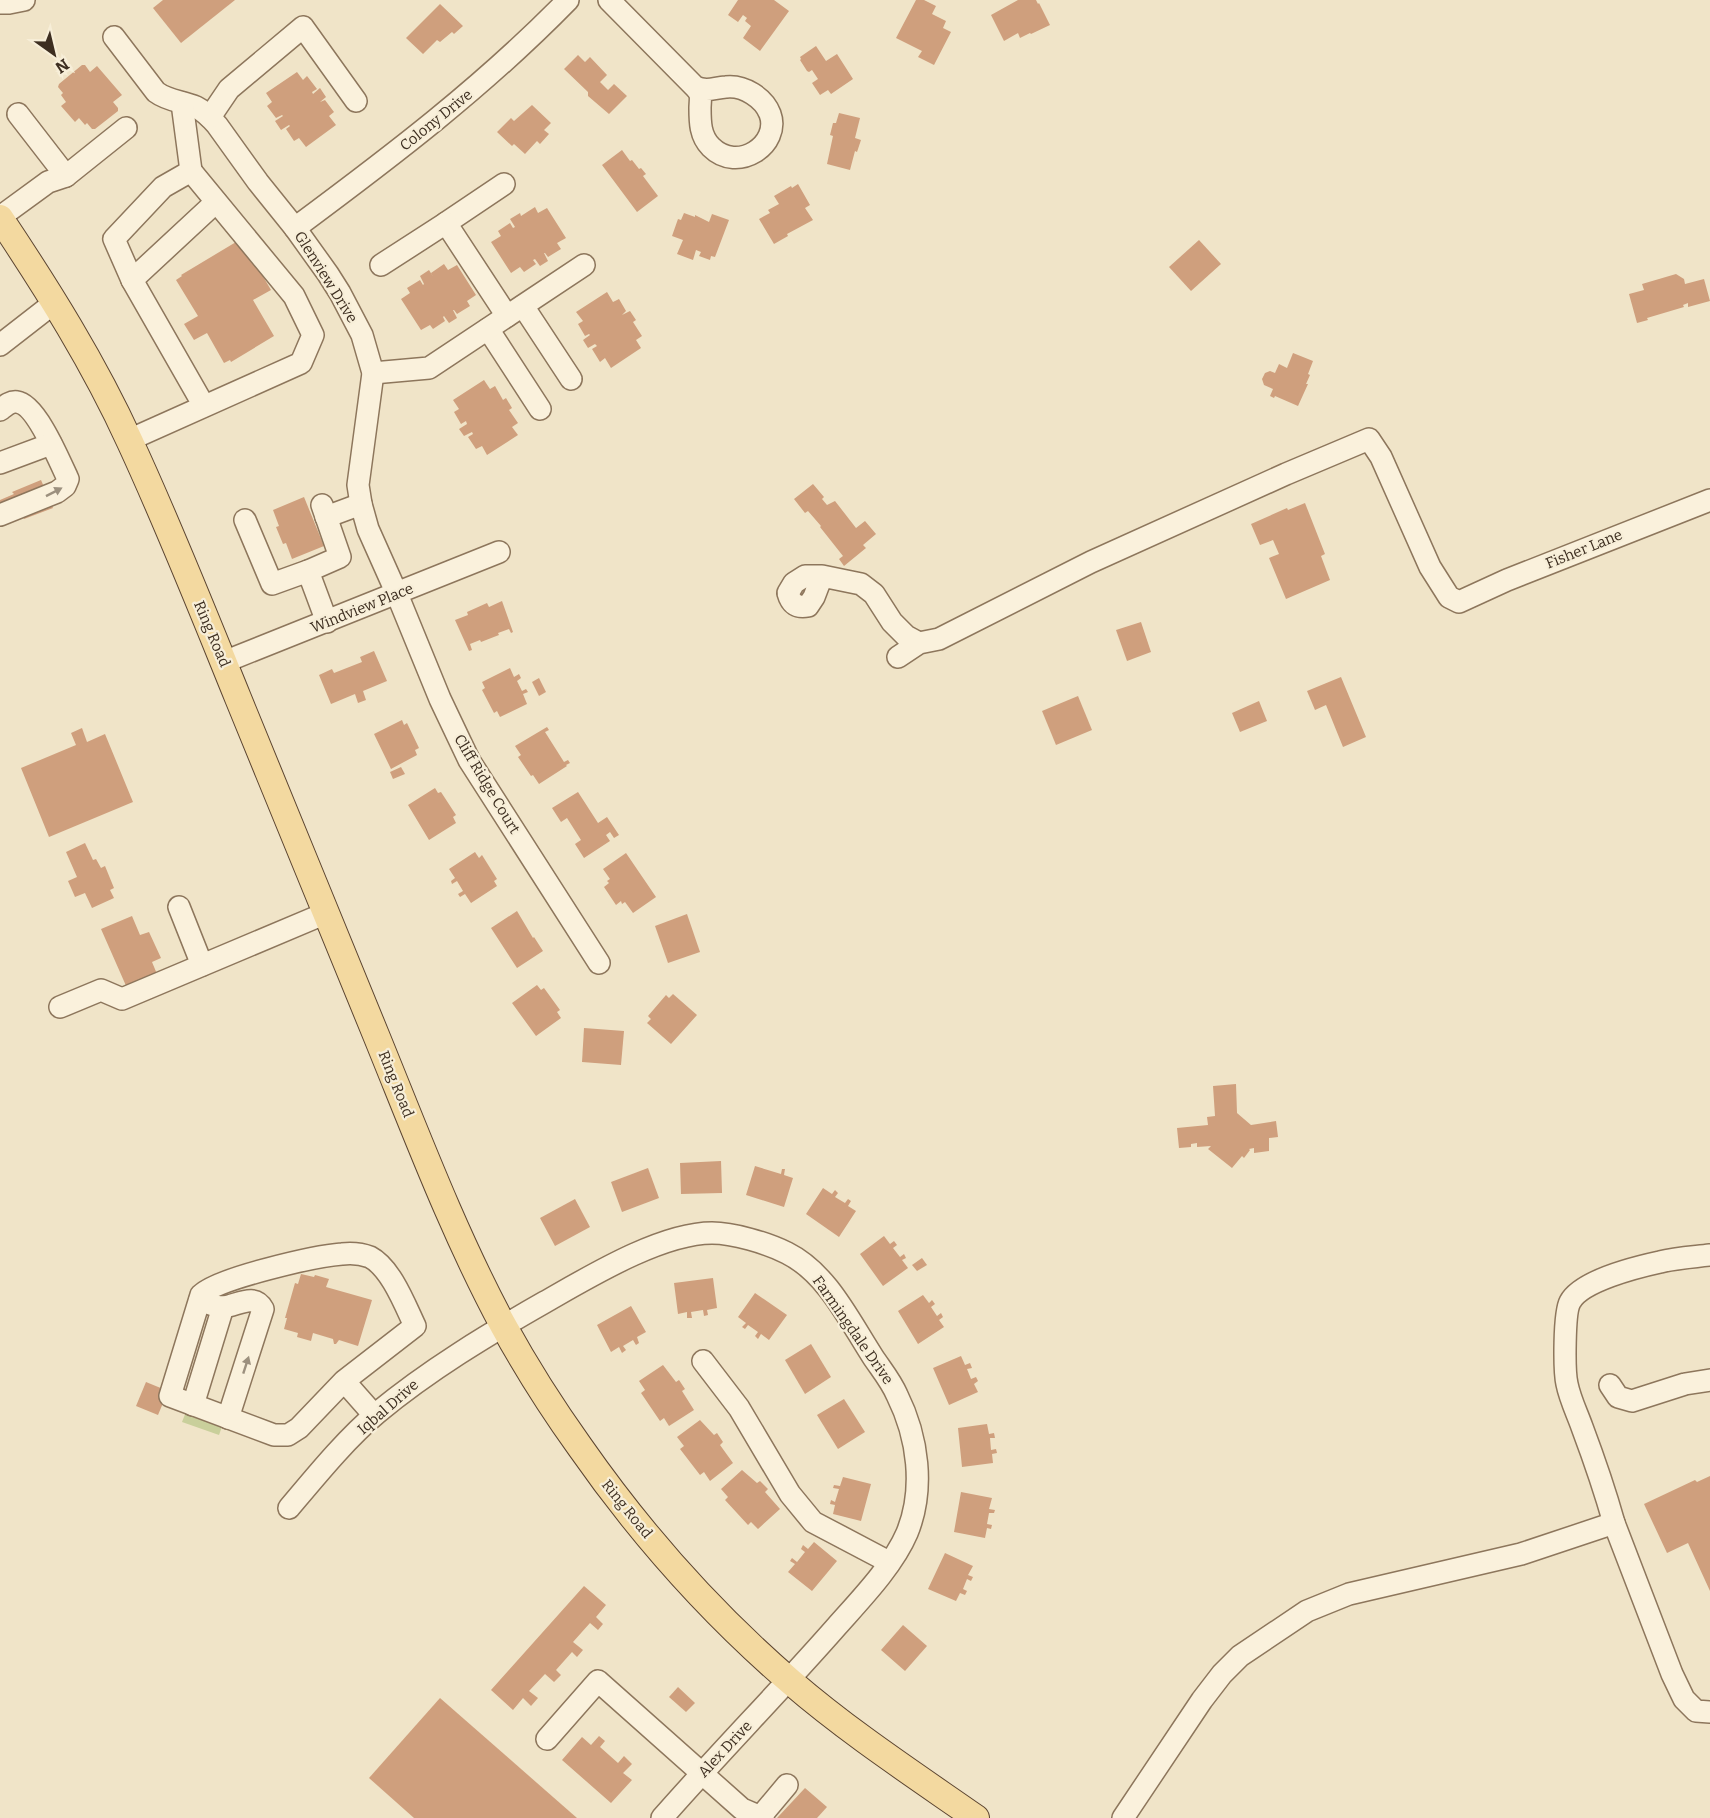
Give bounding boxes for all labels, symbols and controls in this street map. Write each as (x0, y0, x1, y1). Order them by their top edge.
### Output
north arrow (24, 24, 84, 84)
text: N (52, 55, 73, 77)
street label: Colony Drive (396, 85, 476, 155)
street label: Glenview Drive (291, 228, 361, 326)
one-way arrow (45, 487, 62, 497)
street label: Fisher Lane (1543, 525, 1625, 573)
street label: Windview Place (308, 579, 416, 637)
street label: Ring Road (190, 598, 234, 670)
street label: Cliff Ridge Court (450, 731, 524, 838)
street label: Ring Road (374, 1048, 418, 1120)
street label: Farmingdale Drive (809, 1272, 897, 1388)
one-way arrow (241, 1356, 251, 1374)
street label: Iqbal Drive (354, 1376, 422, 1438)
street label: Ring Road (598, 1476, 656, 1542)
street label: Alex Drive (694, 1717, 756, 1781)

